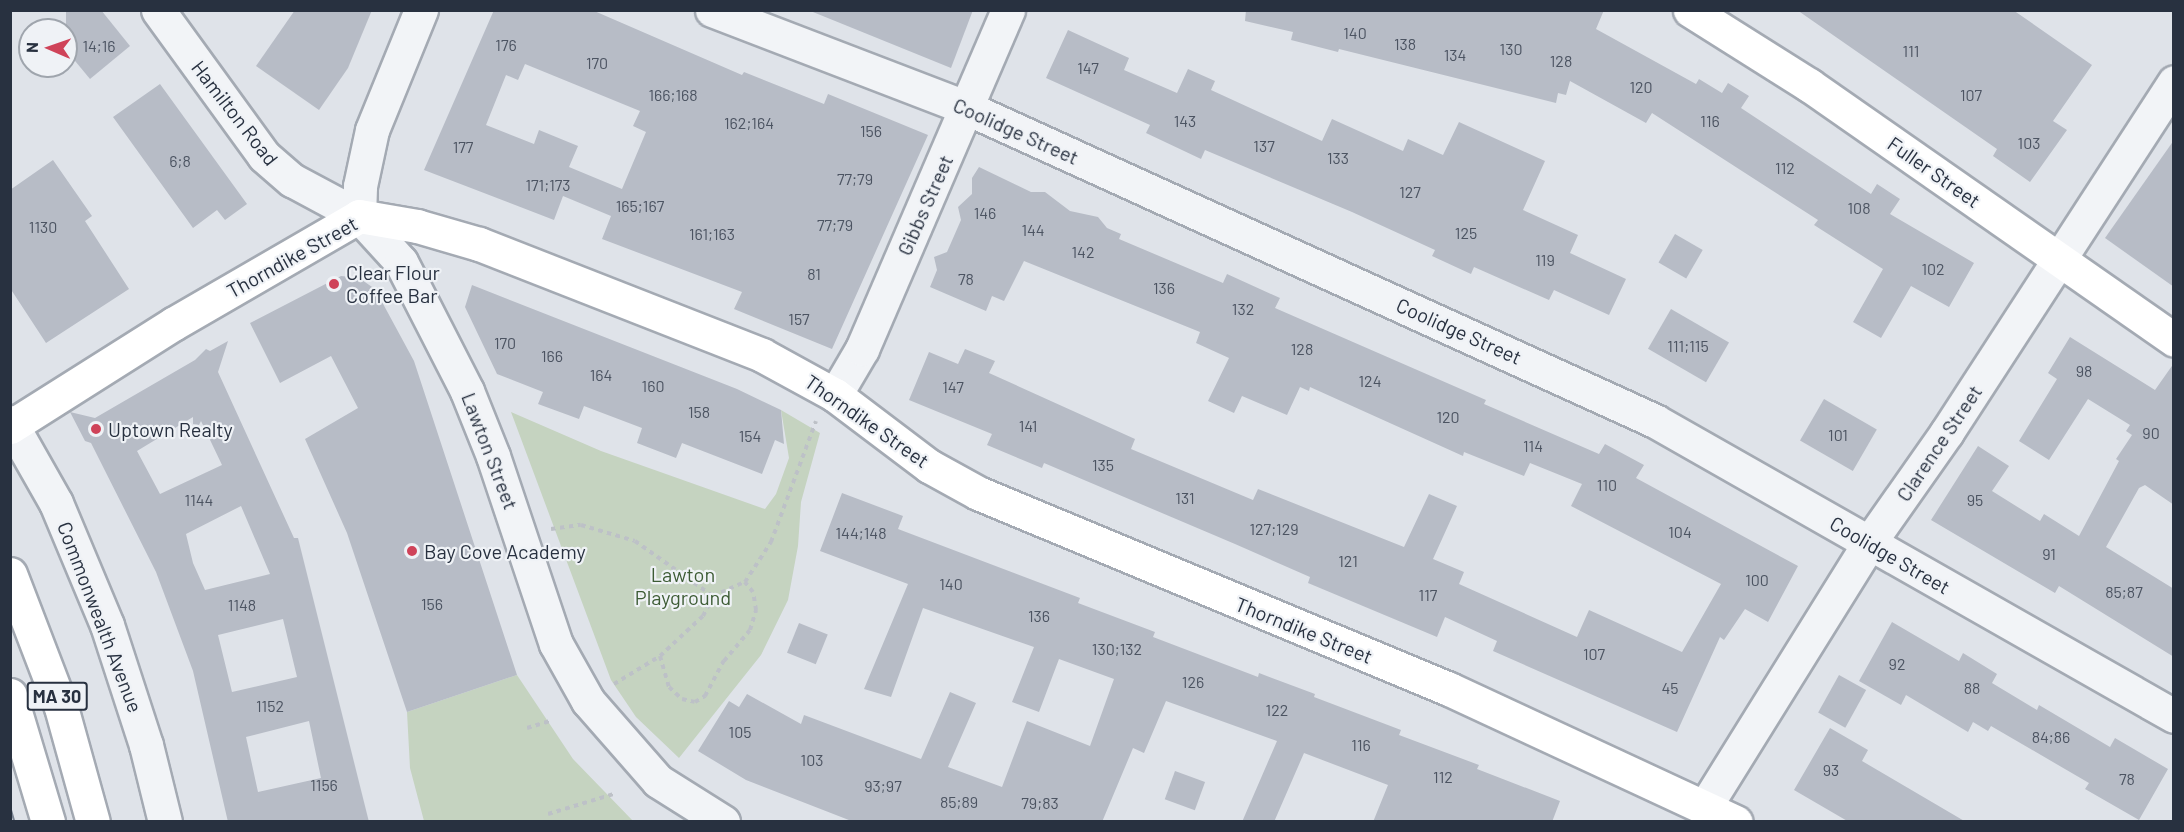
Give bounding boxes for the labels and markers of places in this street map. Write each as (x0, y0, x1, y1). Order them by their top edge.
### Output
place label: Clear Flour Coffee Bar (346, 260, 440, 307)
marker: Clear Flour Coffee Bar (327, 277, 341, 291)
place label: Uptown Realty (108, 417, 233, 441)
marker: Uptown Realty (89, 422, 103, 436)
place label: Bay Cove Academy (424, 539, 586, 563)
marker: Bay Cove Academy (405, 544, 419, 558)

